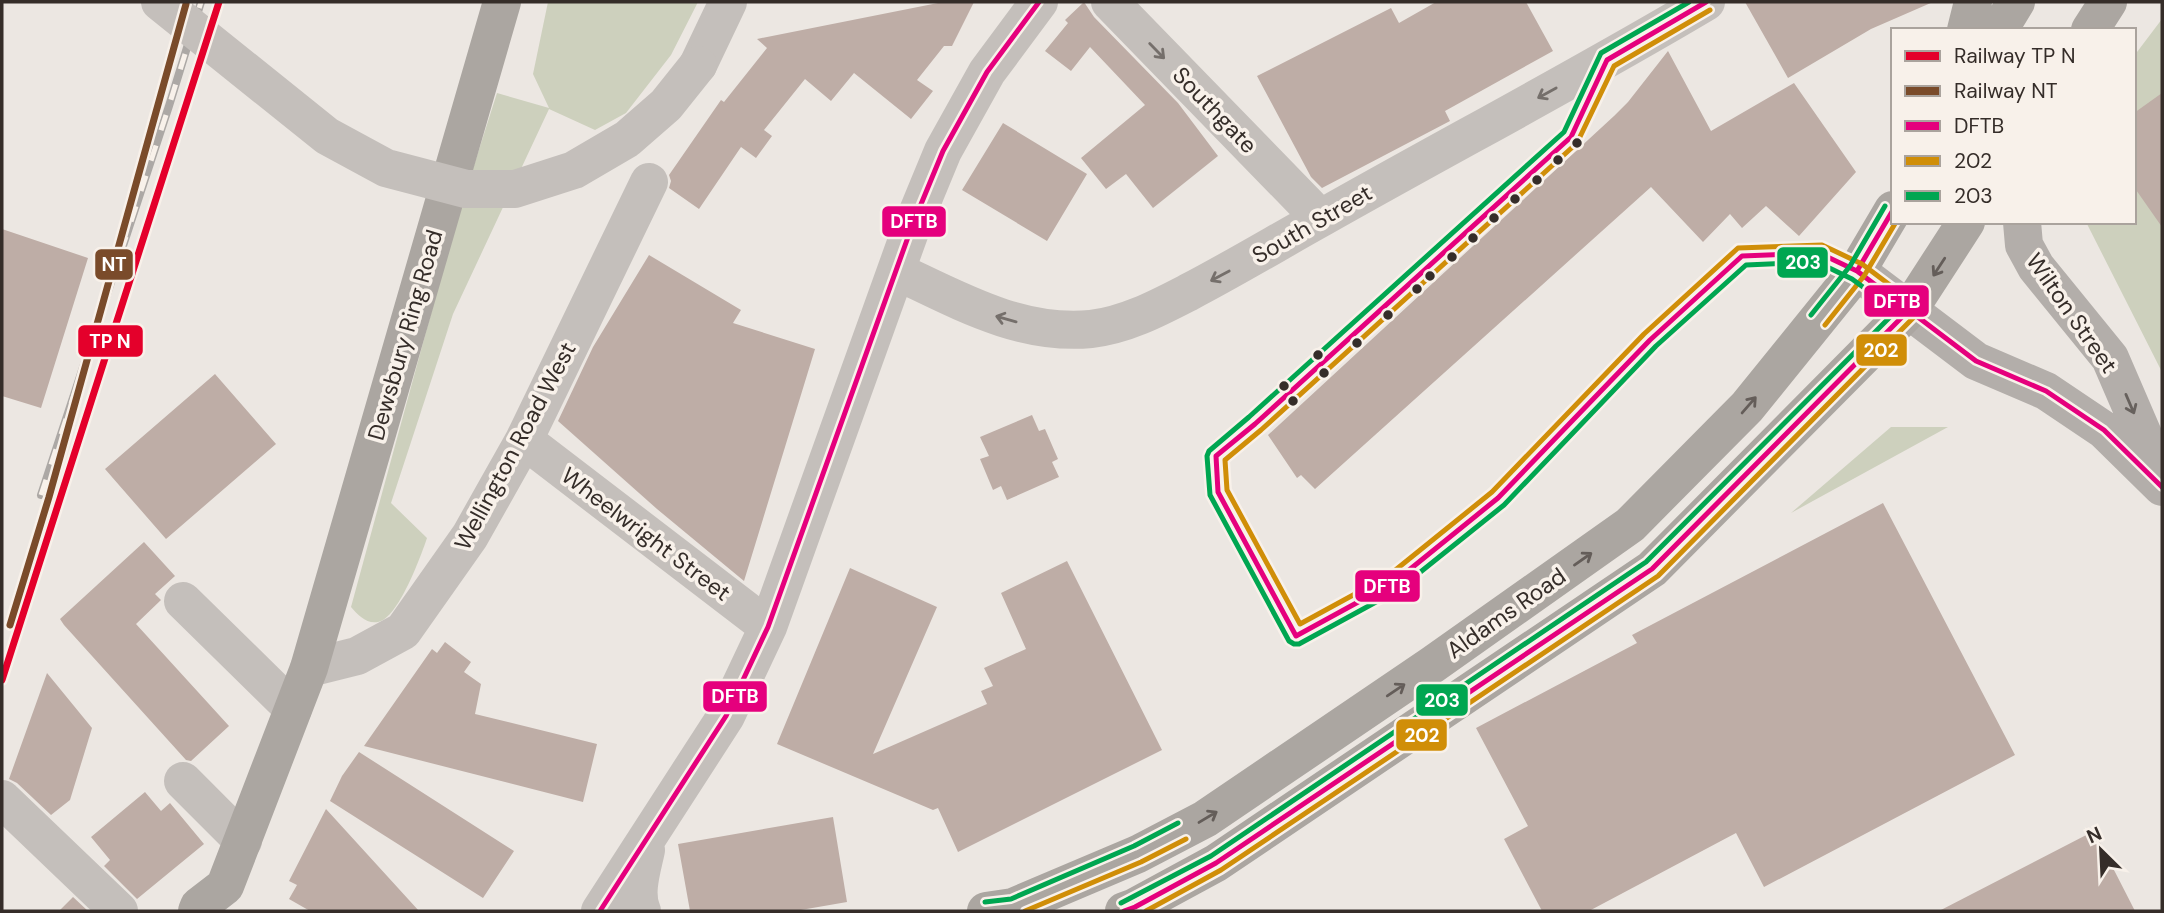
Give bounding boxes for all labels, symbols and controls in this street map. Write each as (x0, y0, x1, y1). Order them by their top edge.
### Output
legend (1891, 28, 2136, 224)
one-way arrow (1149, 42, 1166, 59)
text: Railway TP N (1954, 42, 2075, 70)
street label: Southgate (1166, 60, 1264, 160)
text: Railway NT (1954, 77, 2058, 105)
one-way arrow (1537, 87, 1558, 100)
text: DFTB (1954, 112, 2004, 140)
unlabelled marker (1570, 136, 1584, 150)
text: 202 (1954, 147, 1992, 175)
unlabelled marker (1551, 153, 1565, 167)
unlabelled marker (1530, 173, 1544, 187)
street label: South Street (1247, 178, 1377, 270)
text: 203 (1954, 182, 1993, 210)
unlabelled marker (1508, 192, 1522, 206)
line badge: DFTB (881, 205, 947, 238)
text: DFTB (890, 209, 938, 234)
unlabelled marker (1487, 211, 1501, 225)
street label: Dewsbury Ring Road (361, 226, 449, 444)
unlabelled marker (1466, 231, 1480, 245)
line badge: 203 (1776, 246, 1829, 279)
street label: Wilton Street (2020, 247, 2124, 379)
line badge: NT (94, 248, 134, 281)
unlabelled marker (1445, 250, 1459, 264)
text: 203 (1785, 250, 1821, 275)
text: NT (101, 252, 127, 277)
one-way arrow (1931, 256, 1945, 276)
one-way arrow (1211, 269, 1231, 283)
unlabelled marker (1423, 269, 1437, 283)
unlabelled marker (1410, 282, 1424, 296)
line badge: DFTB (1863, 284, 1930, 318)
text: DFTB (1873, 289, 1921, 314)
unlabelled marker (1381, 308, 1395, 322)
one-way arrow (995, 311, 1017, 324)
line badge: TP N (77, 324, 144, 358)
text: TP N (89, 329, 131, 354)
line badge: 202 (1855, 333, 1908, 367)
unlabelled marker (1350, 336, 1364, 350)
street label: Wellington Road West (447, 337, 583, 555)
text: 202 (1863, 338, 1899, 363)
unlabelled marker (1311, 348, 1325, 362)
unlabelled marker (1317, 366, 1331, 380)
unlabelled marker (1277, 379, 1291, 393)
one-way arrow (2124, 393, 2137, 414)
unlabelled marker (1286, 394, 1300, 408)
one-way arrow (1741, 396, 1757, 414)
street label: Wheelwright Street (555, 460, 737, 608)
one-way arrow (1573, 552, 1592, 566)
street label: Aldams Road (1440, 561, 1572, 665)
line badge: DFTB (1354, 569, 1421, 603)
text: DFTB (1363, 574, 1411, 599)
line badge: DFTB (702, 680, 768, 713)
one-way arrow (1386, 683, 1406, 697)
line badge: 203 (1415, 683, 1469, 717)
text: DFTB (711, 684, 759, 709)
text: 203 (1424, 688, 1460, 713)
line badge: 202 (1395, 718, 1448, 752)
text: 202 (1404, 723, 1440, 748)
one-way arrow (1197, 810, 1217, 824)
north arrow (2066, 815, 2136, 885)
text: N (2083, 821, 2106, 849)

